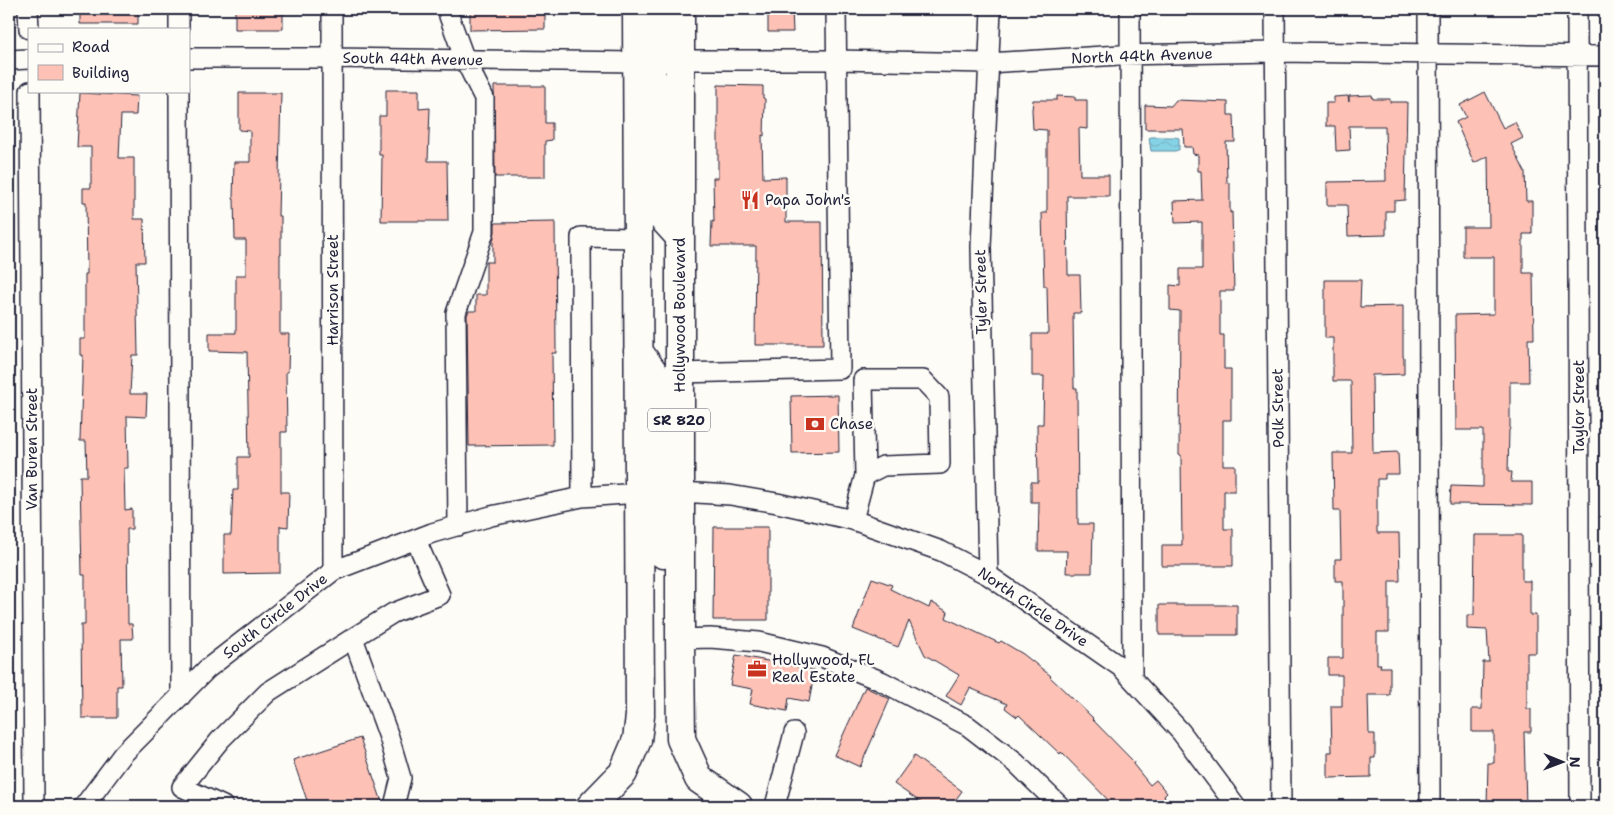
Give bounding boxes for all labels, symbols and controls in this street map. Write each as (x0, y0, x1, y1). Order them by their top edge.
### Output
legend (28, 28, 190, 92)
text: Road (72, 37, 110, 57)
street label: North 44th Avenue (1071, 44, 1213, 68)
street label: South 44th Avenue (342, 48, 484, 70)
text: Building (72, 63, 129, 83)
restaurant icon: Papa John's (739, 189, 761, 211)
place label: Papa John's (765, 190, 851, 210)
street label: Harrison Street (323, 234, 343, 346)
street label: Hollywood Boulevard (670, 237, 690, 392)
street label: Tyler Street (970, 249, 992, 335)
street label: Taylor Street (1569, 360, 1589, 454)
street label: Polk Street (1267, 368, 1289, 448)
street label: Van Buren Street (22, 388, 42, 510)
road number: SR 820 (648, 408, 710, 432)
bank icon: Chase (804, 413, 826, 435)
place label: Chase (830, 414, 873, 434)
street label: North Circle Drive (974, 563, 1092, 651)
street label: South Circle Drive (218, 569, 332, 663)
place label: Hollywood, FL Real Estate (772, 650, 875, 687)
office icon: Hollywood, FL Real Estate (746, 658, 768, 680)
north arrow (1536, 738, 1586, 788)
text: N (1566, 757, 1584, 768)

